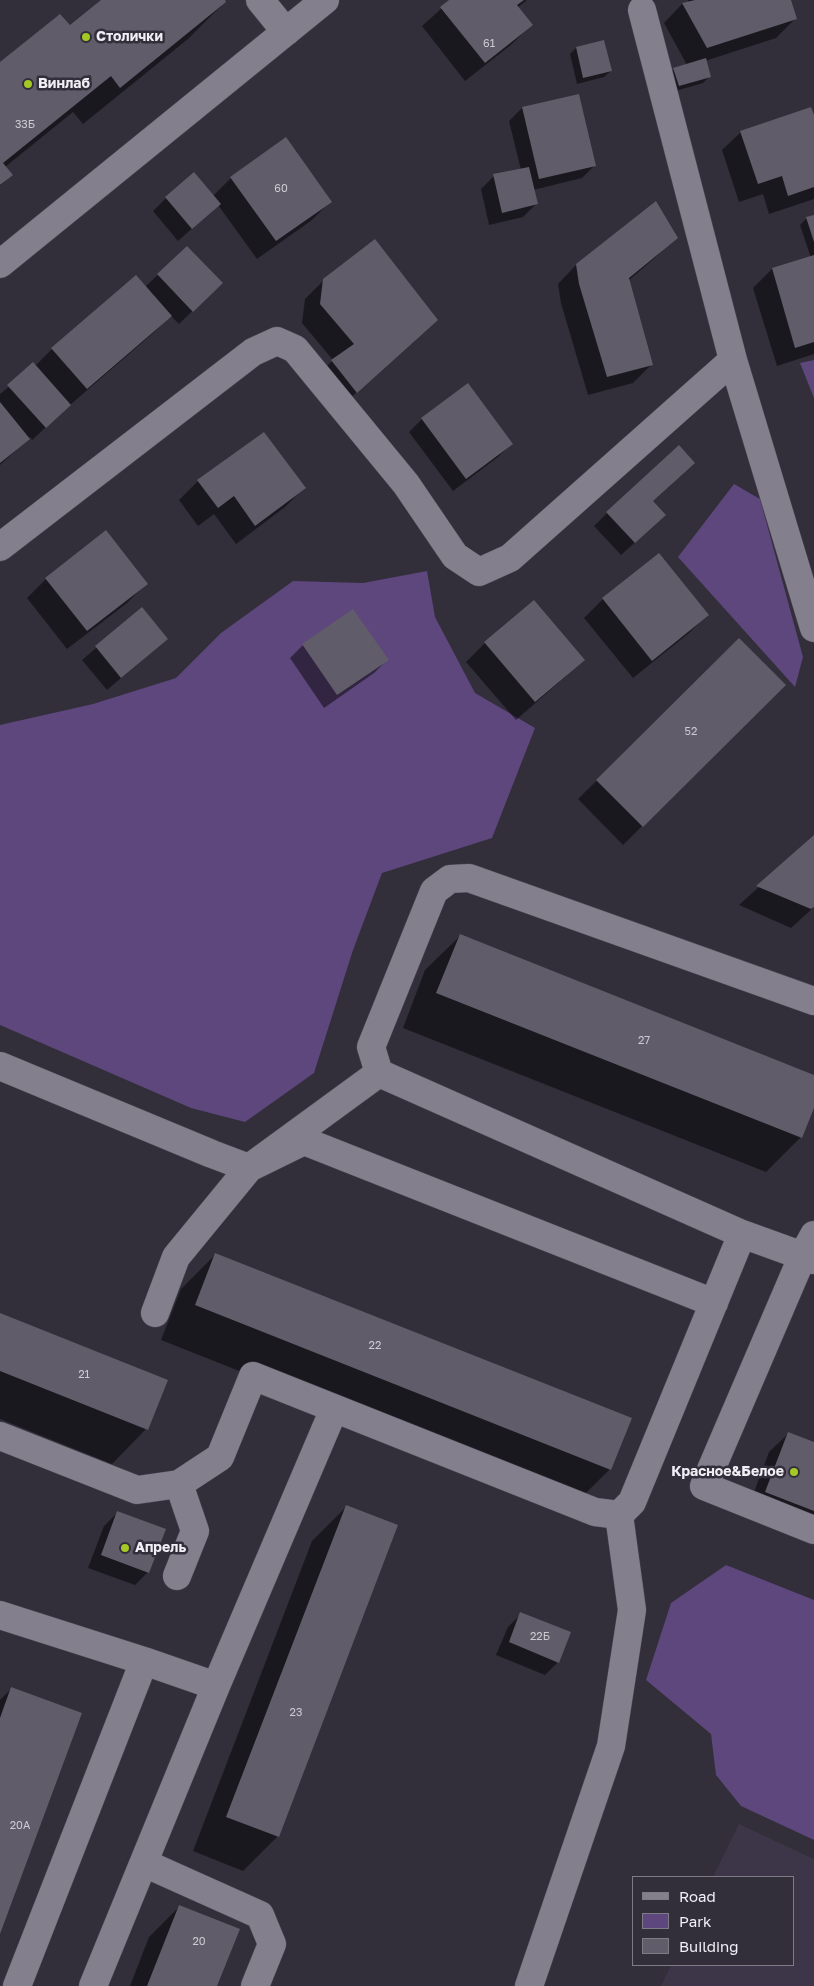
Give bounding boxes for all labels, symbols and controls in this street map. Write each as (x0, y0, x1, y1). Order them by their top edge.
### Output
place label: Столички (96, 29, 163, 45)
marker: Столички (80, 31, 92, 43)
house number: 61 (483, 37, 495, 51)
place label: Винлаб (38, 76, 90, 92)
marker: Винлаб (22, 78, 34, 90)
house number: 33Б (15, 118, 35, 132)
house number: 60 (274, 182, 288, 196)
house number: 52 (685, 725, 697, 739)
house number: 27 (638, 1034, 650, 1048)
house number: 22 (369, 1339, 381, 1353)
house number: 21 (78, 1368, 90, 1382)
place label: Красное&Белое (671, 1464, 784, 1480)
marker: Красное&Белое (788, 1466, 800, 1478)
place label: Апрель (135, 1540, 186, 1556)
marker: Апрель (119, 1542, 131, 1554)
house number: 22Б (530, 1630, 550, 1644)
house number: 23 (290, 1706, 302, 1720)
house number: 20А (10, 1819, 30, 1833)
legend (632, 1876, 794, 1966)
text: Road (679, 1887, 716, 1905)
text: Park (679, 1912, 711, 1930)
house number: 20 (192, 1935, 206, 1949)
text: Building (679, 1937, 739, 1955)

